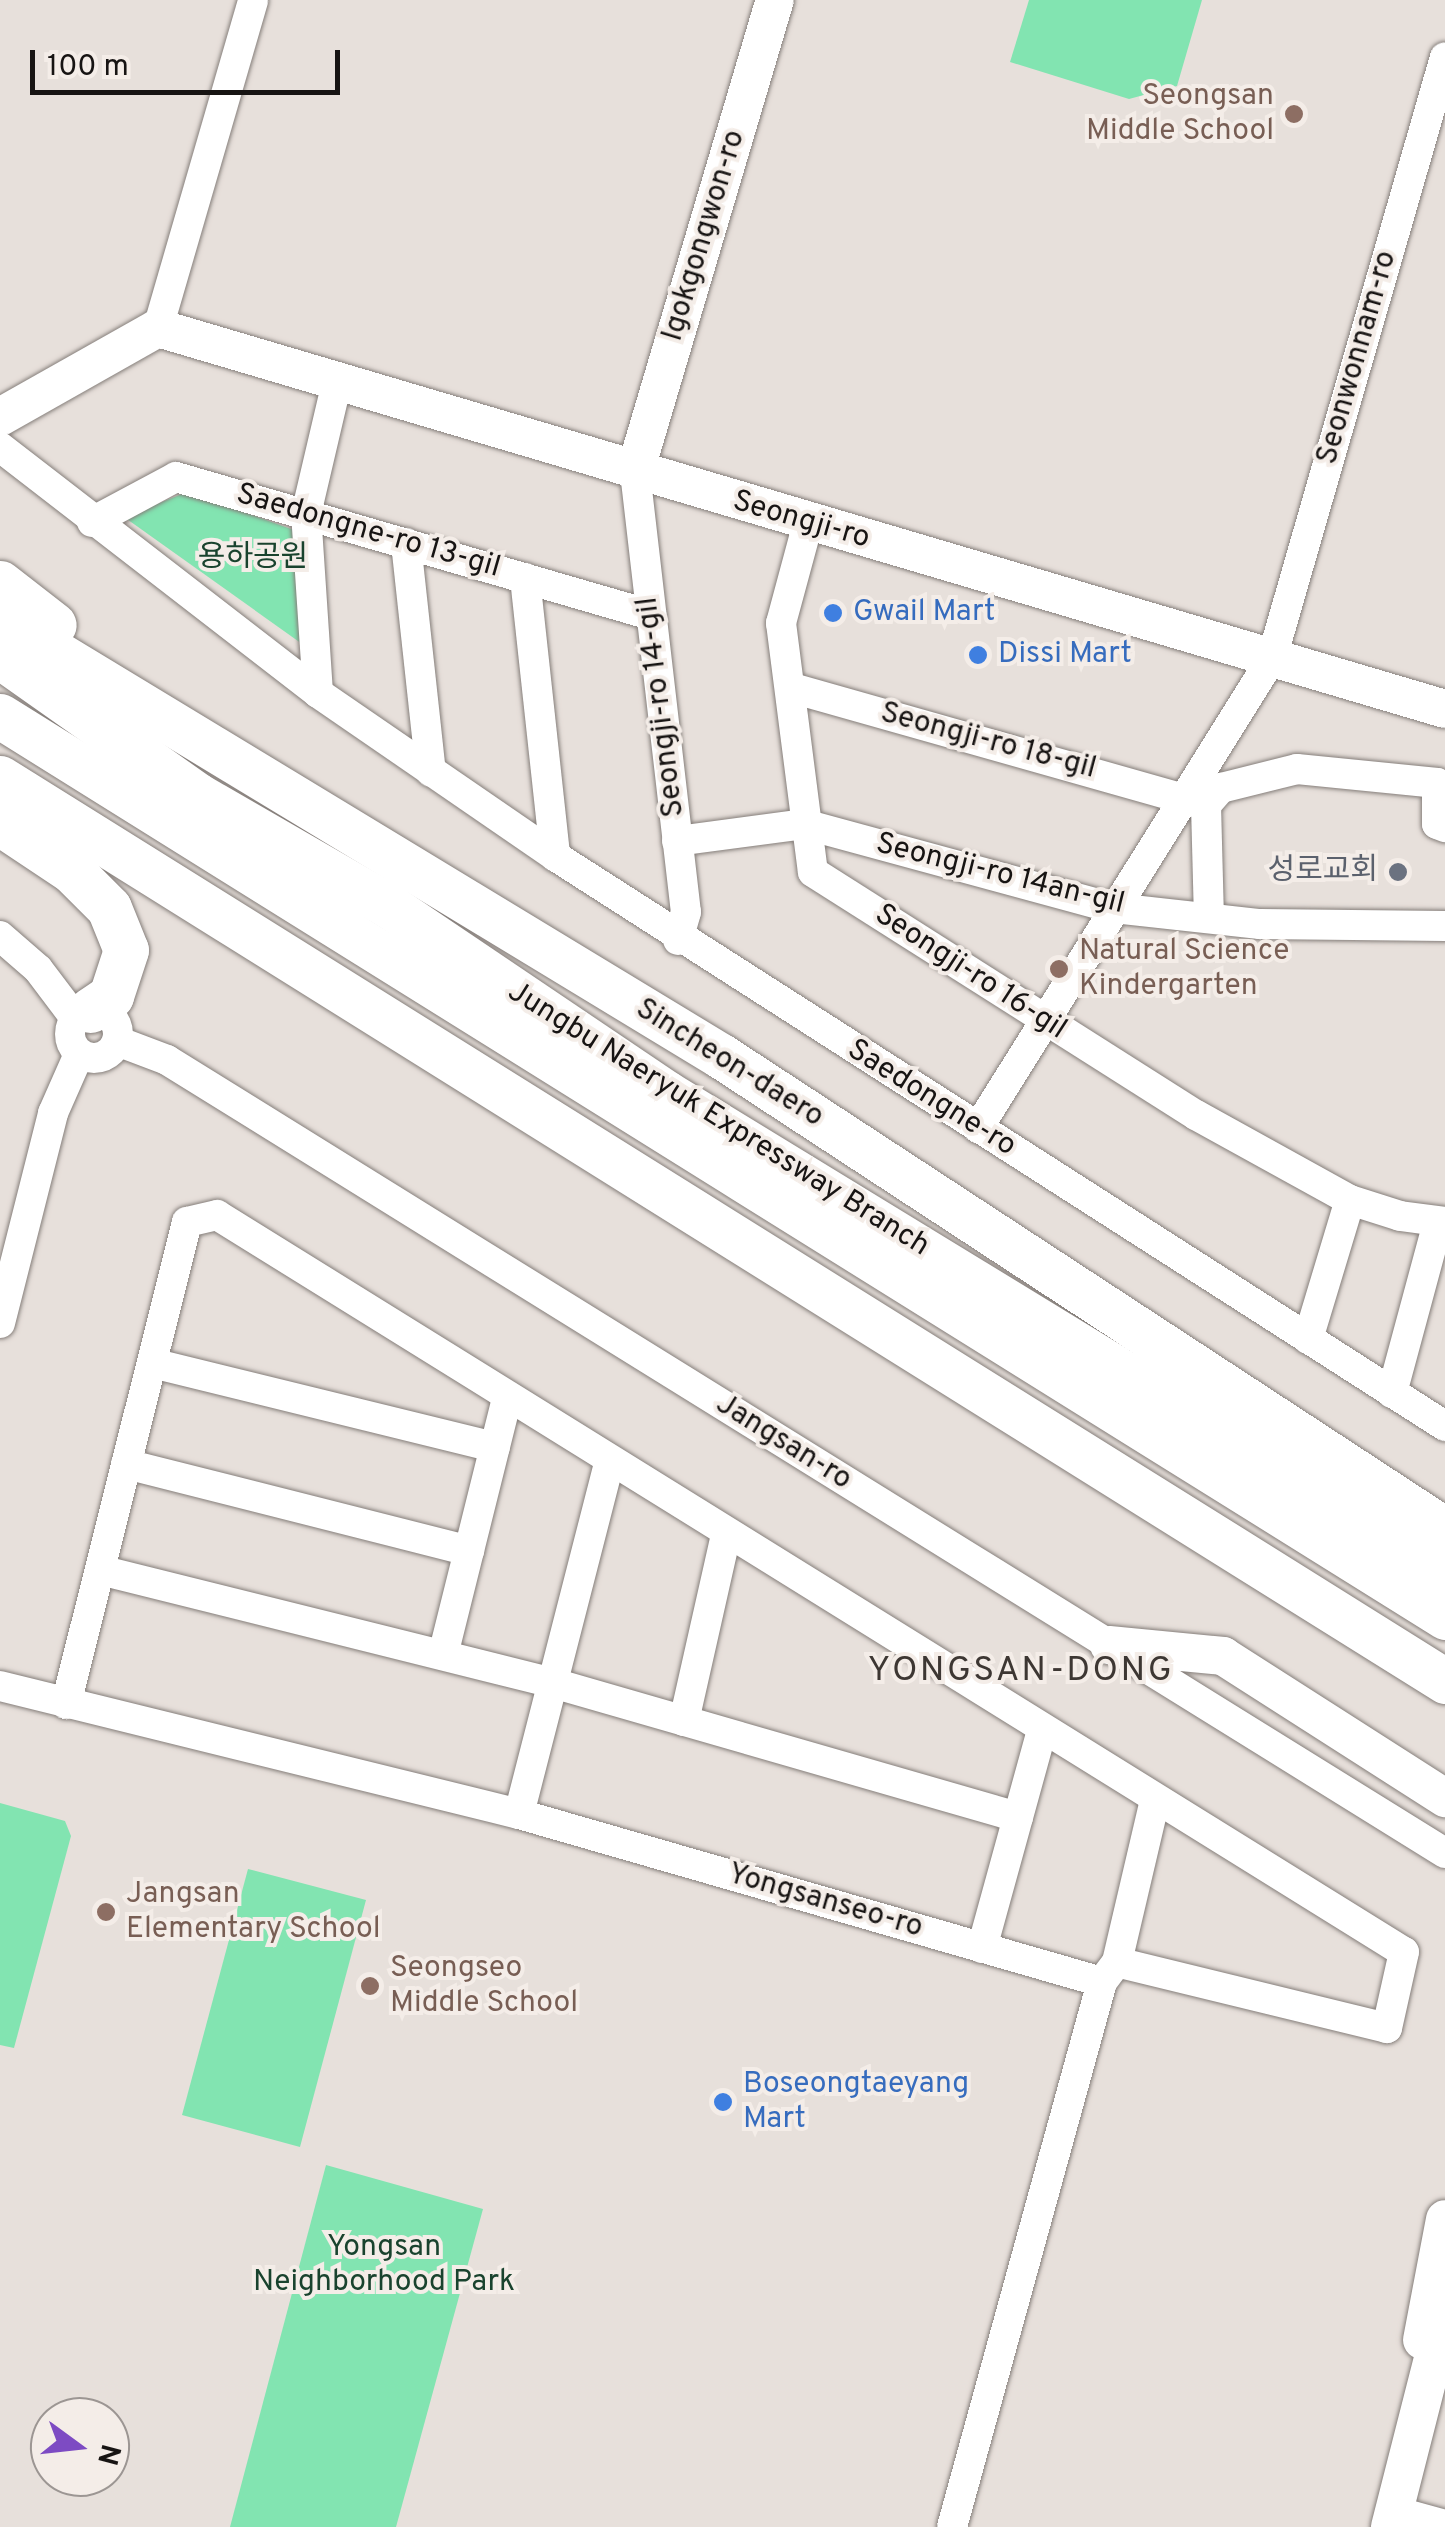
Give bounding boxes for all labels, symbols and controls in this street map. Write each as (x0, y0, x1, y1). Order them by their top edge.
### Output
scale bar (35, 30, 345, 92)
text: 100 m (47, 49, 129, 86)
place label: Seongsan Middle School (1086, 79, 1274, 150)
marker: Seongsan Middle School (1283, 103, 1305, 125)
street label: Igokgongwon-ro (656, 126, 754, 346)
street label: Seonwonnam-ro (1310, 247, 1406, 469)
street label: Saedongne-ro 13-gil (232, 477, 504, 587)
street label: Seongji-ro (728, 484, 874, 558)
park label: 용하공원 (198, 541, 308, 577)
street label: Seongji-ro 14-gil (631, 595, 693, 819)
place label: Gwail Mart (853, 595, 995, 631)
marker: Gwail Mart (822, 602, 844, 624)
place label: Dissi Mart (998, 637, 1132, 673)
marker: Dissi Mart (967, 644, 989, 666)
street label: Seongji-ro 18-gil (876, 696, 1100, 788)
street label: Seongji-ro 14an-gil (872, 827, 1128, 923)
place label: 성로교회 (1268, 854, 1378, 890)
marker: 성로교회 (1387, 861, 1409, 883)
street label: Seongji-ro 16-gil (867, 898, 1073, 1048)
place label: Natural Science Kindergarten (1079, 934, 1289, 1004)
marker: Natural Science Kindergarten (1048, 958, 1070, 980)
street label: Jungbu Naeryuk Expressway Branch (501, 975, 935, 1265)
street label: Sincheon-daero (628, 992, 830, 1136)
street label: Saedongne-ro (840, 1033, 1022, 1165)
street label: Jangsan-ro (709, 1387, 857, 1499)
district label: YONGSAN-DONG (868, 1650, 1174, 1692)
street label: Yongsanseo-ro (723, 1857, 927, 1947)
place label: Jangsan Elementary School (126, 1877, 381, 1948)
marker: Jangsan Elementary School (95, 1901, 117, 1923)
place label: Seongseo Middle School (390, 1951, 578, 2022)
marker: Seongseo Middle School (359, 1975, 381, 1997)
place label: Boseongtaeyang Mart (743, 2067, 969, 2138)
marker: Boseongtaeyang Mart (712, 2091, 734, 2113)
park label: Yongsan Neighborhood Park (253, 2230, 515, 2300)
north arrow (30, 2397, 130, 2497)
text: N (87, 2440, 127, 2469)

